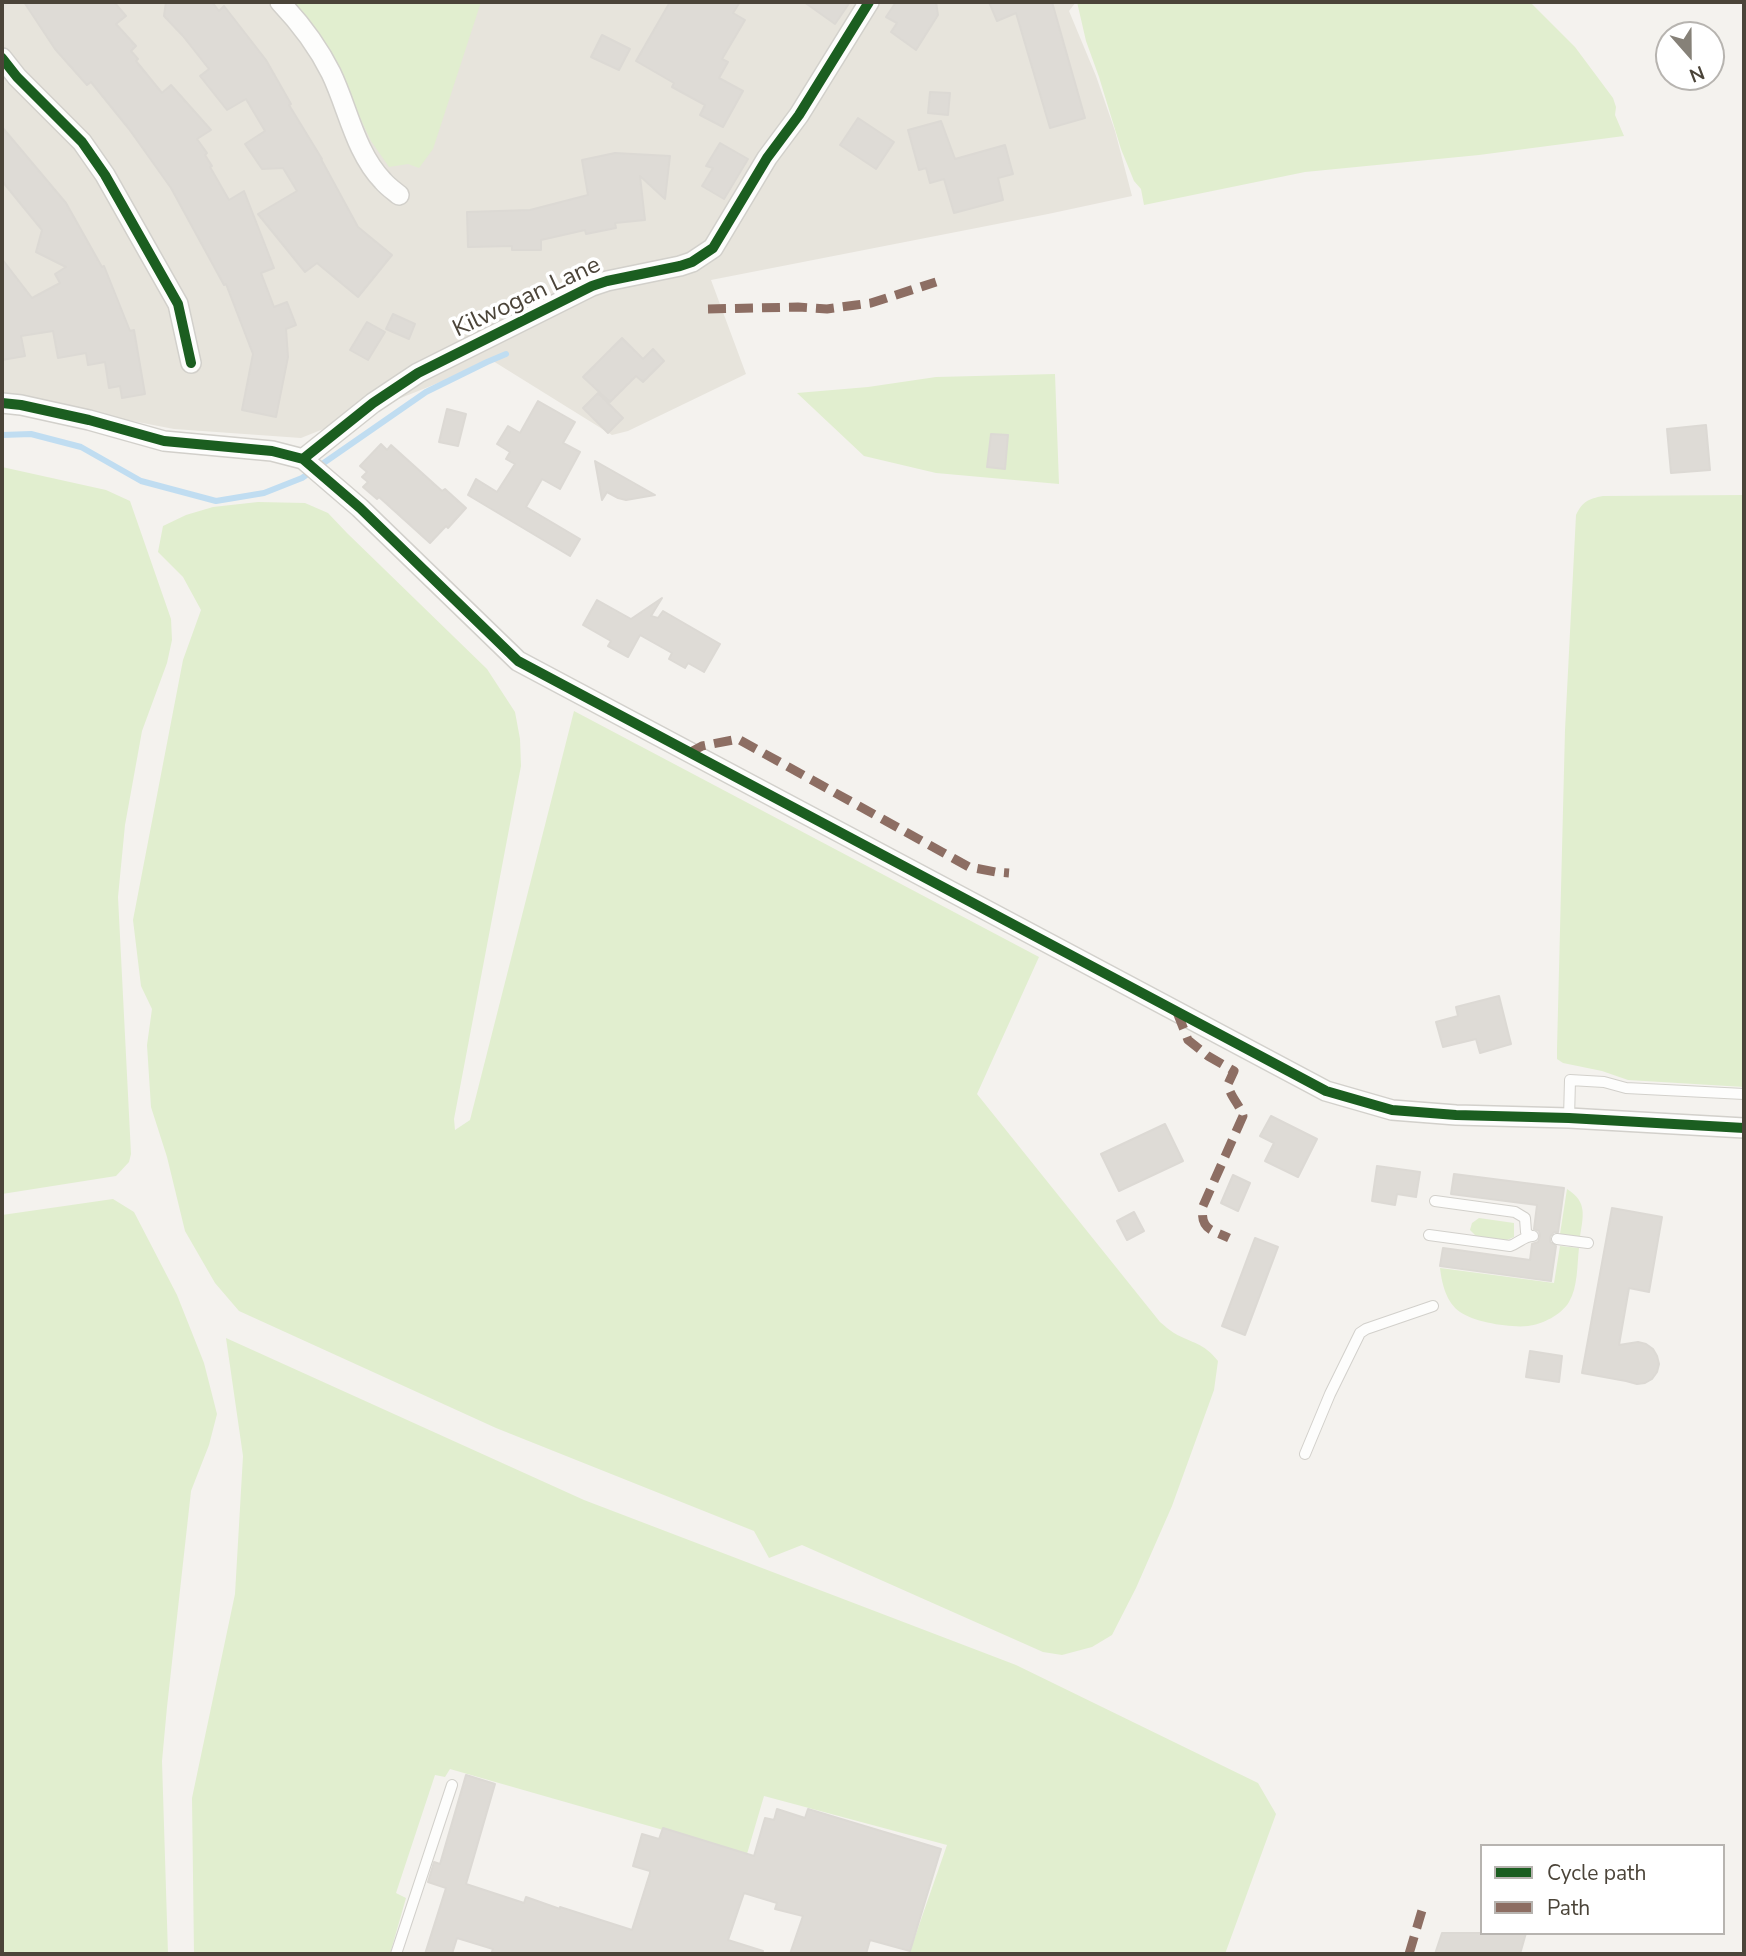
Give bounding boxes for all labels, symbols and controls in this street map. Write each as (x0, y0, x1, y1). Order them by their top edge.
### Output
north arrow (1655, 21, 1725, 91)
text: N (1686, 59, 1708, 88)
street label: Kilwogan Lane (449, 251, 605, 345)
legend (1480, 1844, 1725, 1935)
text: Cycle path (1547, 1859, 1646, 1887)
text: Path (1547, 1894, 1590, 1922)

